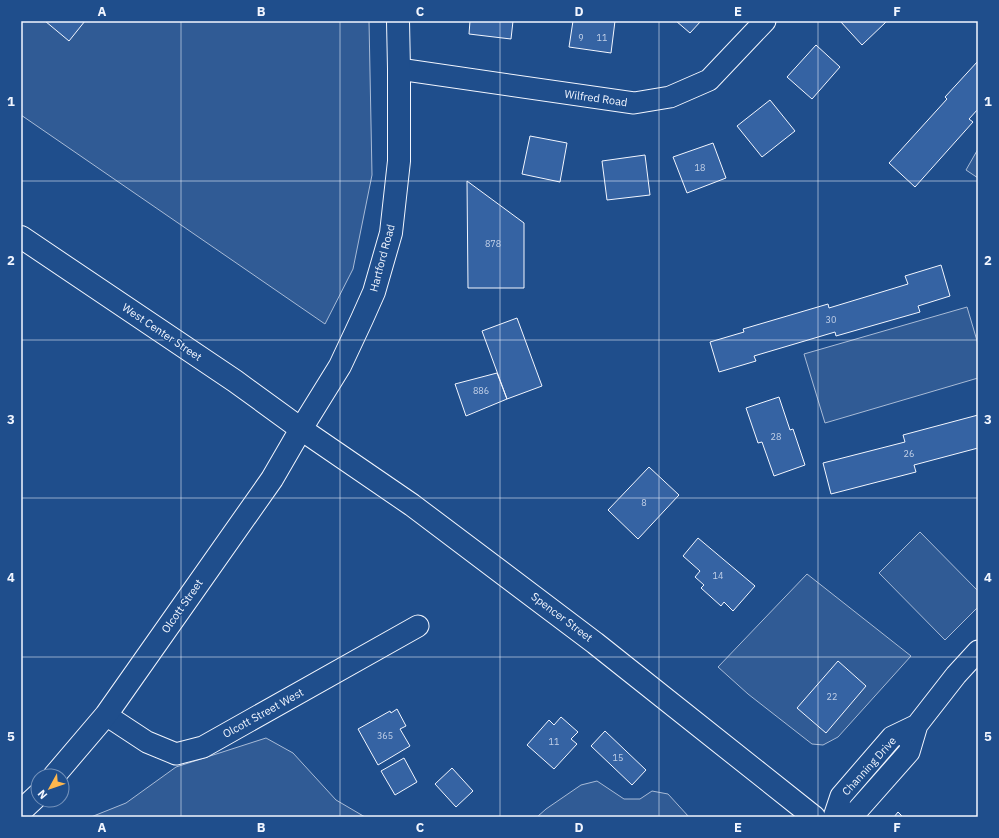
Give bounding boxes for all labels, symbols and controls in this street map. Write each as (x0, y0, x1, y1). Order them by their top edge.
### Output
text: A (98, 3, 107, 20)
text: B (257, 3, 266, 20)
text: C (416, 3, 425, 20)
text: D (574, 3, 584, 20)
text: E (734, 3, 742, 20)
text: F (893, 3, 901, 20)
house number: 9 (578, 32, 584, 43)
house number: 11 (597, 32, 607, 43)
street label: Wilfred Road (564, 87, 628, 109)
text: 1 (7, 93, 15, 110)
text: 1 (984, 93, 992, 110)
house number: 18 (695, 162, 705, 173)
street label: Hartford Road (366, 223, 398, 293)
house number: 878 (485, 238, 501, 249)
text: 2 (7, 252, 15, 269)
text: 2 (984, 252, 992, 269)
street label: West Center Street (119, 300, 205, 364)
house number: 30 (826, 314, 836, 325)
house number: 886 (473, 385, 489, 396)
text: 3 (7, 411, 15, 428)
text: 3 (984, 411, 992, 428)
house number: 28 (771, 431, 781, 442)
house number: 26 (904, 448, 914, 459)
house number: 8 (641, 497, 647, 508)
text: 4 (7, 569, 15, 586)
text: 4 (984, 569, 992, 586)
house number: 14 (713, 570, 723, 581)
street label: Olcott Street (158, 576, 206, 636)
street label: Spencer Street (528, 589, 596, 645)
street label: Olcott Street West (220, 685, 306, 741)
house number: 22 (827, 691, 837, 702)
text: 5 (7, 728, 15, 745)
text: 5 (984, 728, 992, 745)
house number: 365 (377, 730, 393, 741)
street label: Channing Drive (839, 734, 899, 798)
house number: 11 (549, 736, 559, 747)
house number: 15 (613, 752, 623, 763)
north arrow (30, 768, 70, 808)
text: N (34, 787, 50, 802)
text: A (98, 819, 107, 836)
text: B (257, 819, 266, 836)
text: C (416, 819, 425, 836)
text: D (574, 819, 584, 836)
text: E (734, 819, 742, 836)
text: F (893, 819, 901, 836)

